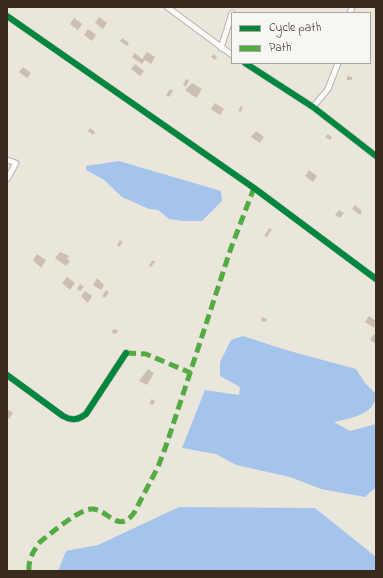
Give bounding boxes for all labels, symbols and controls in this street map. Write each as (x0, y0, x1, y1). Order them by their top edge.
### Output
legend (231, 12, 371, 64)
text: Cycle path (269, 19, 321, 37)
text: Path (269, 39, 291, 57)

